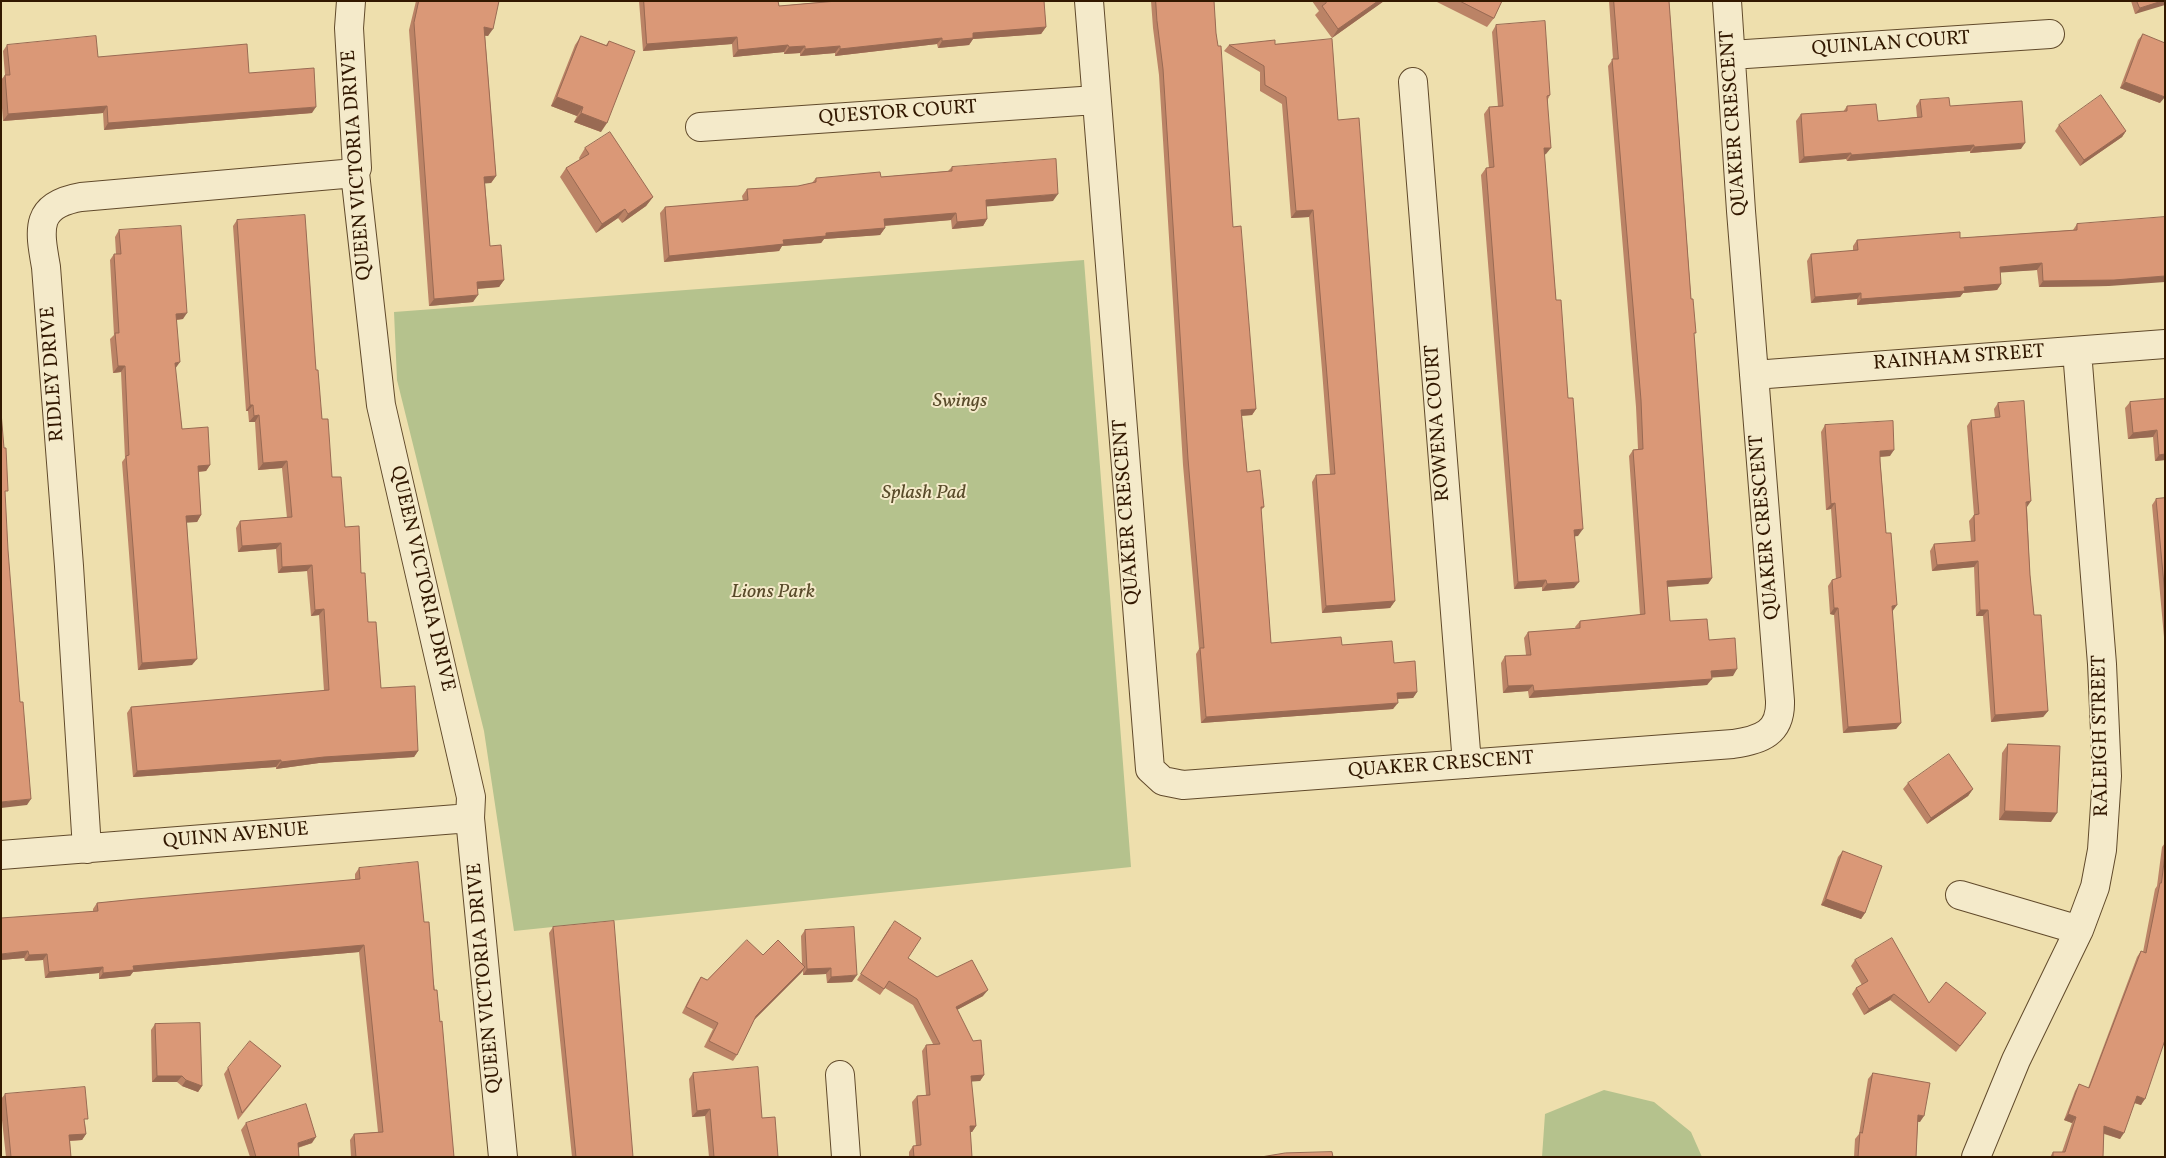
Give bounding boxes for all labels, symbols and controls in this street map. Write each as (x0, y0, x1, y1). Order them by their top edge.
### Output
street label: QUINLAN COURT (1811, 27, 1971, 63)
street label: QUAKER CRESCENT (1717, 29, 1753, 217)
street label: QUEEN VICTORIA DRIVE (338, 49, 378, 281)
street label: QUESTOR COURT (818, 96, 978, 132)
street label: RIDLEY DRIVE (37, 305, 71, 443)
street label: RAINHAM STREET (1872, 341, 2046, 377)
street label: ROWENA COURT (1422, 344, 1456, 502)
park label: Swings (933, 390, 987, 414)
street label: QUAKER CRESCENT (1110, 418, 1146, 606)
street label: QUAKER CRESCENT (1746, 433, 1786, 621)
street label: QUEEN VICTORIA DRIVE (383, 464, 459, 694)
park label: Splash Pad (882, 482, 966, 506)
park label: Lions Park (731, 581, 815, 605)
street label: RALEIGH STREET (2089, 655, 2115, 817)
street label: QUAKER CRESCENT (1347, 748, 1535, 784)
street label: QUINN AVENUE (162, 819, 310, 855)
street label: QUEEN VICTORIA DRIVE (464, 862, 508, 1094)

